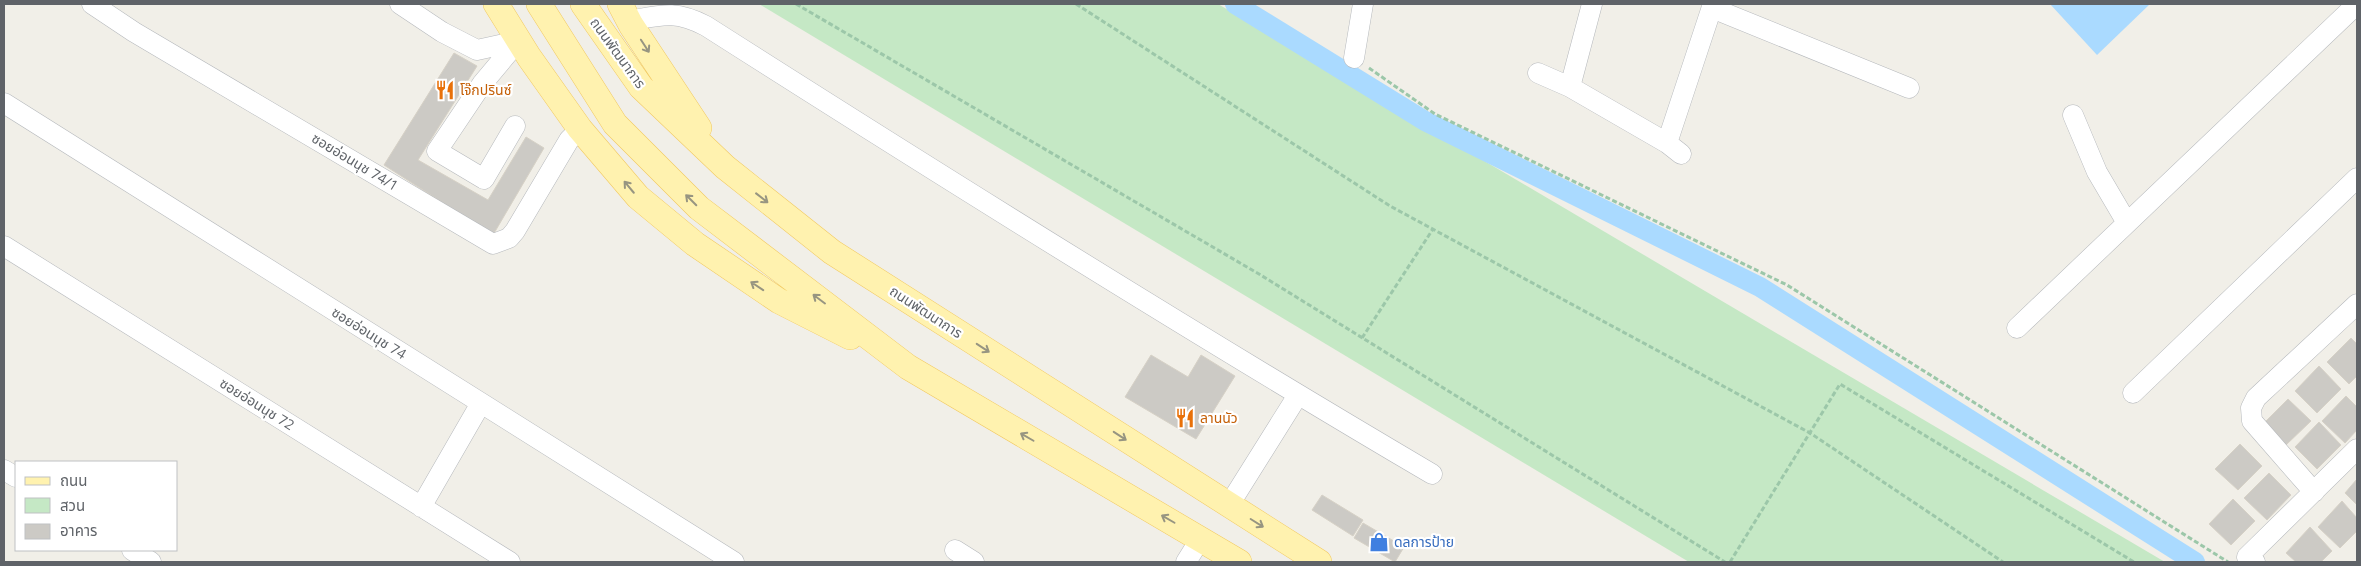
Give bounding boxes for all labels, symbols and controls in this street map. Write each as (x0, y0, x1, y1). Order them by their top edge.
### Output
street label: ถนนพัฒนาการ (586, 13, 651, 92)
one-way arrow (640, 38, 650, 52)
restaurant icon: โจ๊กปรินซ์ (434, 79, 456, 101)
place label: โจ๊กปรินซ์ (460, 80, 512, 99)
street label: ซอยอ่อนนุช 74/1 (308, 128, 402, 195)
one-way arrow (623, 180, 634, 193)
one-way arrow (756, 192, 769, 203)
one-way arrow (685, 194, 697, 206)
one-way arrow (750, 281, 764, 291)
street label: ถนนพัฒนาการ (886, 281, 966, 342)
one-way arrow (813, 294, 826, 305)
street label: ซอยอ่อนนุช 74 (328, 302, 410, 363)
one-way arrow (976, 344, 990, 354)
street label: ซอยอ่อนนุช 72 (216, 373, 298, 434)
restaurant icon: ลานนัว (1174, 407, 1196, 429)
place label: ลานนัว (1200, 408, 1238, 427)
one-way arrow (1021, 431, 1035, 441)
one-way arrow (1113, 431, 1127, 441)
legend (15, 461, 178, 551)
text: ถนน (60, 470, 87, 490)
text: สวน (60, 495, 85, 515)
one-way arrow (1161, 513, 1175, 523)
one-way arrow (1250, 518, 1264, 528)
text: อาคาร (60, 520, 97, 540)
shop icon: ดลการป้าย (1368, 531, 1390, 553)
place label: ดลการป้าย (1394, 532, 1454, 551)

